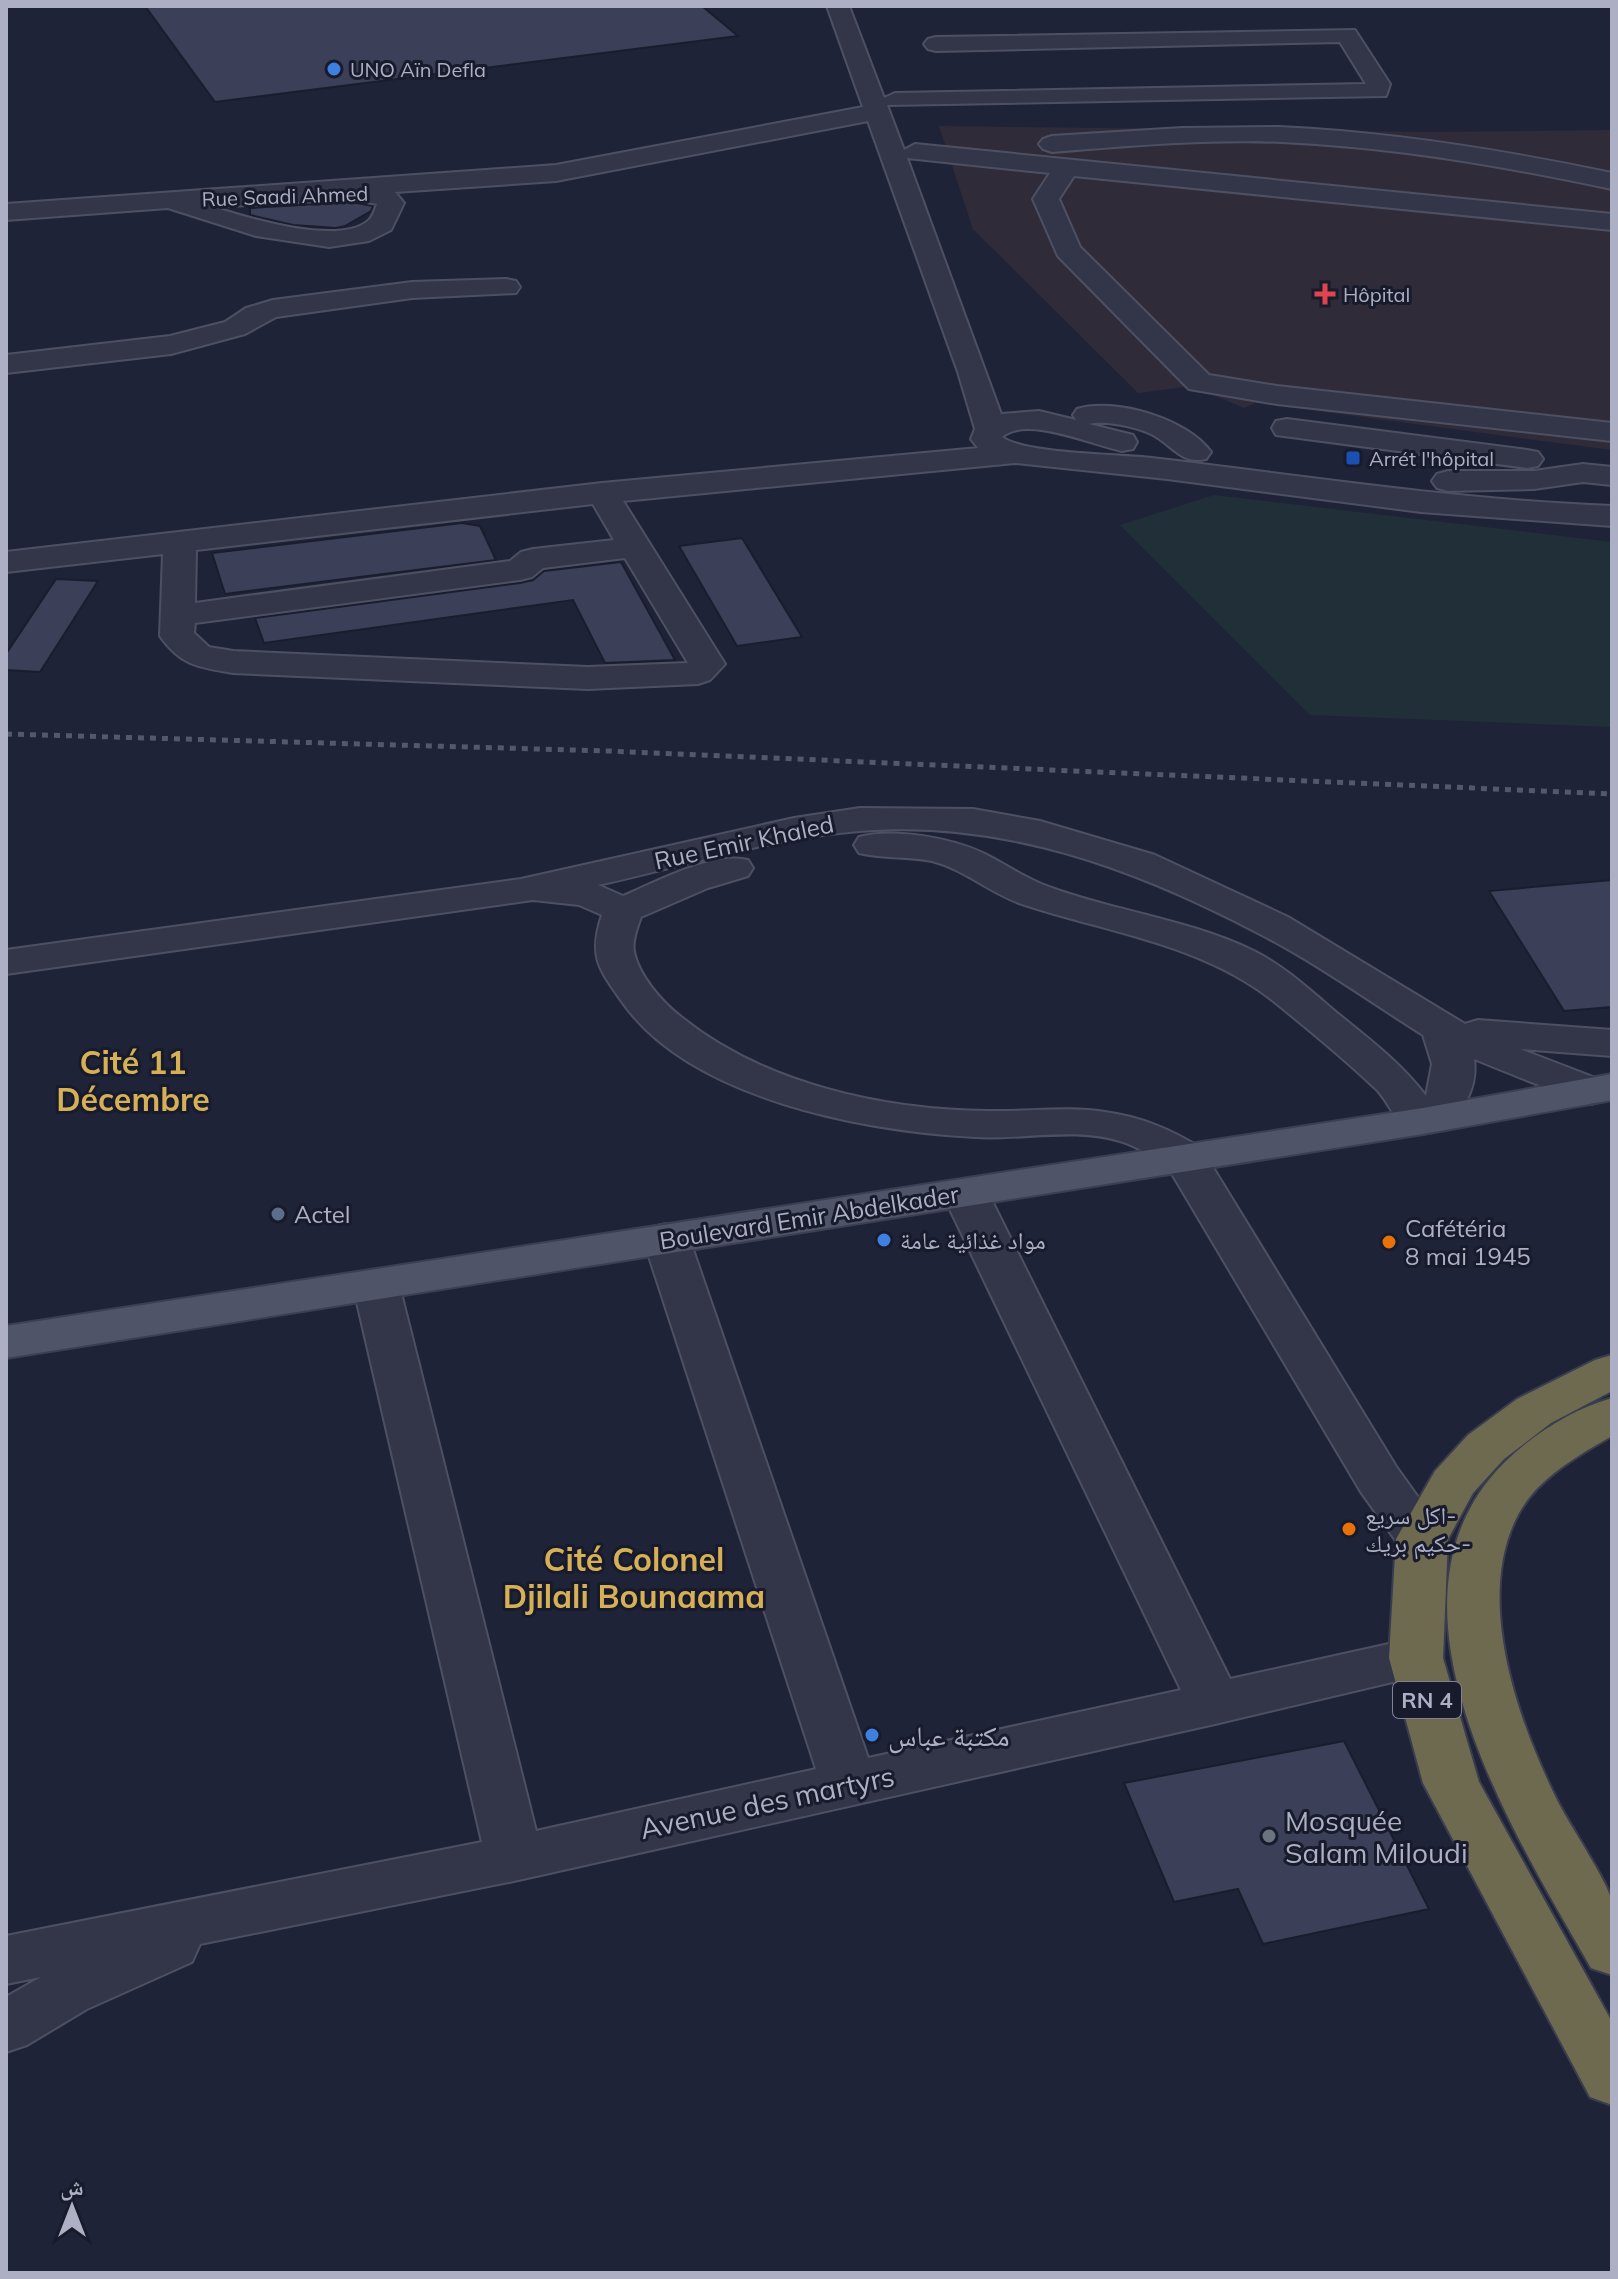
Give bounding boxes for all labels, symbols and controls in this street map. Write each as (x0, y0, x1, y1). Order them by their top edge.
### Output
place label: UNO Aïn Defla (350, 57, 486, 82)
marker: UNO Aïn Defla (325, 60, 343, 78)
street label: Rue Saadi Ahmed (201, 181, 369, 211)
place label: Hôpital (1343, 282, 1410, 307)
marker: Hôpital (1314, 283, 1336, 305)
place label: Arrét l'hôpital (1369, 446, 1494, 471)
marker: Arrét l'hôpital (1344, 449, 1362, 467)
street label: Rue Emir Khaled (652, 808, 836, 876)
district label: Cité 11 Décembre (56, 1042, 210, 1119)
street label: Boulevard Emir Abdelkader (657, 1178, 961, 1255)
place label: Actel (294, 1199, 350, 1229)
marker: Actel (269, 1205, 287, 1223)
place label: Cafétéria 8 mai 1945 (1405, 1213, 1531, 1271)
place label: مواد غذائية عامة (900, 1225, 1046, 1255)
marker: مواد غذائية عامة (875, 1231, 893, 1249)
marker: Cafétéria 8 mai 1945 (1380, 1233, 1398, 1251)
place label: اكل سريع- حكيم بريك- (1365, 1500, 1471, 1560)
marker: اكل سريع- حكيم بريك- (1340, 1520, 1358, 1538)
district label: Cité Colonel Djilali Bounaama (503, 1539, 765, 1616)
road number: RN 4 (1393, 1682, 1461, 1718)
place label: مكتبة عباس (888, 1718, 1010, 1754)
marker: مكتبة عباس (863, 1726, 881, 1744)
street label: Avenue des martyrs (637, 1758, 897, 1846)
place label: Mosquée Salam Miloudi (1285, 1803, 1468, 1870)
marker: Mosquée Salam Miloudi (1260, 1827, 1278, 1845)
north arrow (32, 2167, 112, 2247)
text: ش (60, 2173, 84, 2201)

